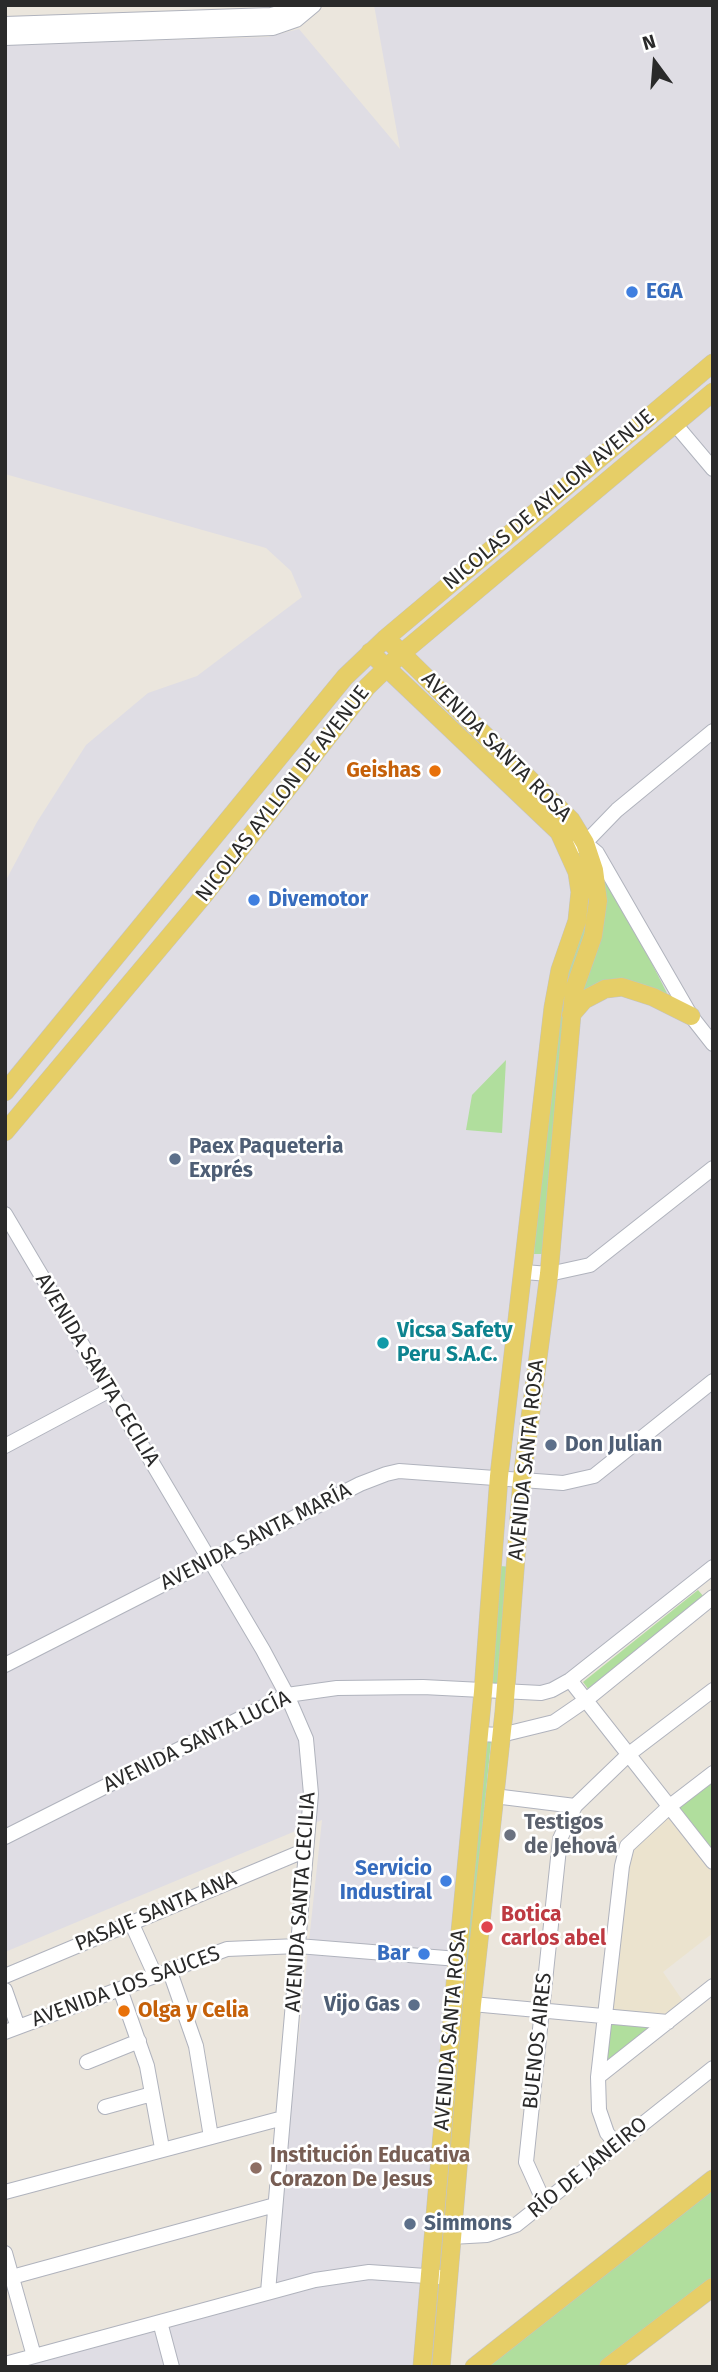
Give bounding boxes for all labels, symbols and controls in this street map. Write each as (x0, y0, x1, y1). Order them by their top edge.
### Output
north arrow (620, 28, 690, 98)
text: N (640, 30, 658, 55)
place label: EGA (646, 279, 683, 305)
marker: EGA (624, 284, 640, 300)
street label: NICOLAS DE AYLLON AVENUE (439, 404, 659, 596)
street label: AVENIDA SANTA ROSA (416, 667, 576, 827)
street label: NICOLAS AYLLON DE AVENUE (191, 681, 375, 907)
place label: Geishas (346, 758, 421, 784)
marker: Geishas (427, 763, 443, 779)
place label: Divemotor (268, 887, 368, 913)
marker: Divemotor (246, 892, 262, 908)
place label: Paex Paqueteria Exprés (189, 1134, 343, 1184)
marker: Paex Paqueteria Exprés (167, 1151, 183, 1167)
street label: AVENIDA SANTA CECILIA (29, 1269, 165, 1471)
place label: Vicsa Safety Peru S.A.C. (397, 1318, 513, 1368)
marker: Vicsa Safety Peru S.A.C. (375, 1335, 391, 1351)
street label: AVENIDA SANTA ROSA (504, 1358, 550, 1562)
place label: Don Julian (565, 1432, 662, 1458)
marker: Don Julian (543, 1437, 559, 1453)
street label: AVENIDA SANTA MARÍA (156, 1478, 356, 1596)
street label: AVENIDA SANTA LUCÍA (99, 1686, 295, 1798)
street label: AVENIDA SANTA CECILIA (281, 1791, 321, 2013)
place label: Testigos de Jehová (524, 1810, 617, 1860)
marker: Testigos de Jehová (502, 1827, 518, 1843)
place label: Servicio Industiral (340, 1856, 432, 1906)
street label: PASAJE SANTA ANA (71, 1867, 241, 1957)
marker: Servicio Industiral (438, 1873, 454, 1889)
place label: Botica carlos abel (501, 1902, 606, 1952)
marker: Botica carlos abel (479, 1919, 495, 1935)
street label: AVENIDA SANTA ROSA (430, 1928, 472, 2132)
street label: AVENIDA LOS SAUCES (28, 1941, 224, 2033)
place label: Bar (377, 1941, 410, 1967)
marker: Bar (416, 1946, 432, 1962)
street label: BUENOS AIRES (518, 1971, 558, 2111)
place label: Vijo Gas (324, 1992, 400, 2018)
marker: Vijo Gas (406, 1997, 422, 2013)
place label: Olga y Celia (138, 1998, 249, 2024)
marker: Olga y Celia (116, 2003, 132, 2019)
street label: RÍO DE JANEIRO (523, 2112, 653, 2224)
place label: Institución Educativa Corazon De Jesus (270, 2143, 470, 2193)
marker: Institución Educativa Corazon De Jesus (248, 2160, 264, 2176)
place label: Simmons (424, 2211, 512, 2237)
marker: Simmons (402, 2216, 418, 2232)

